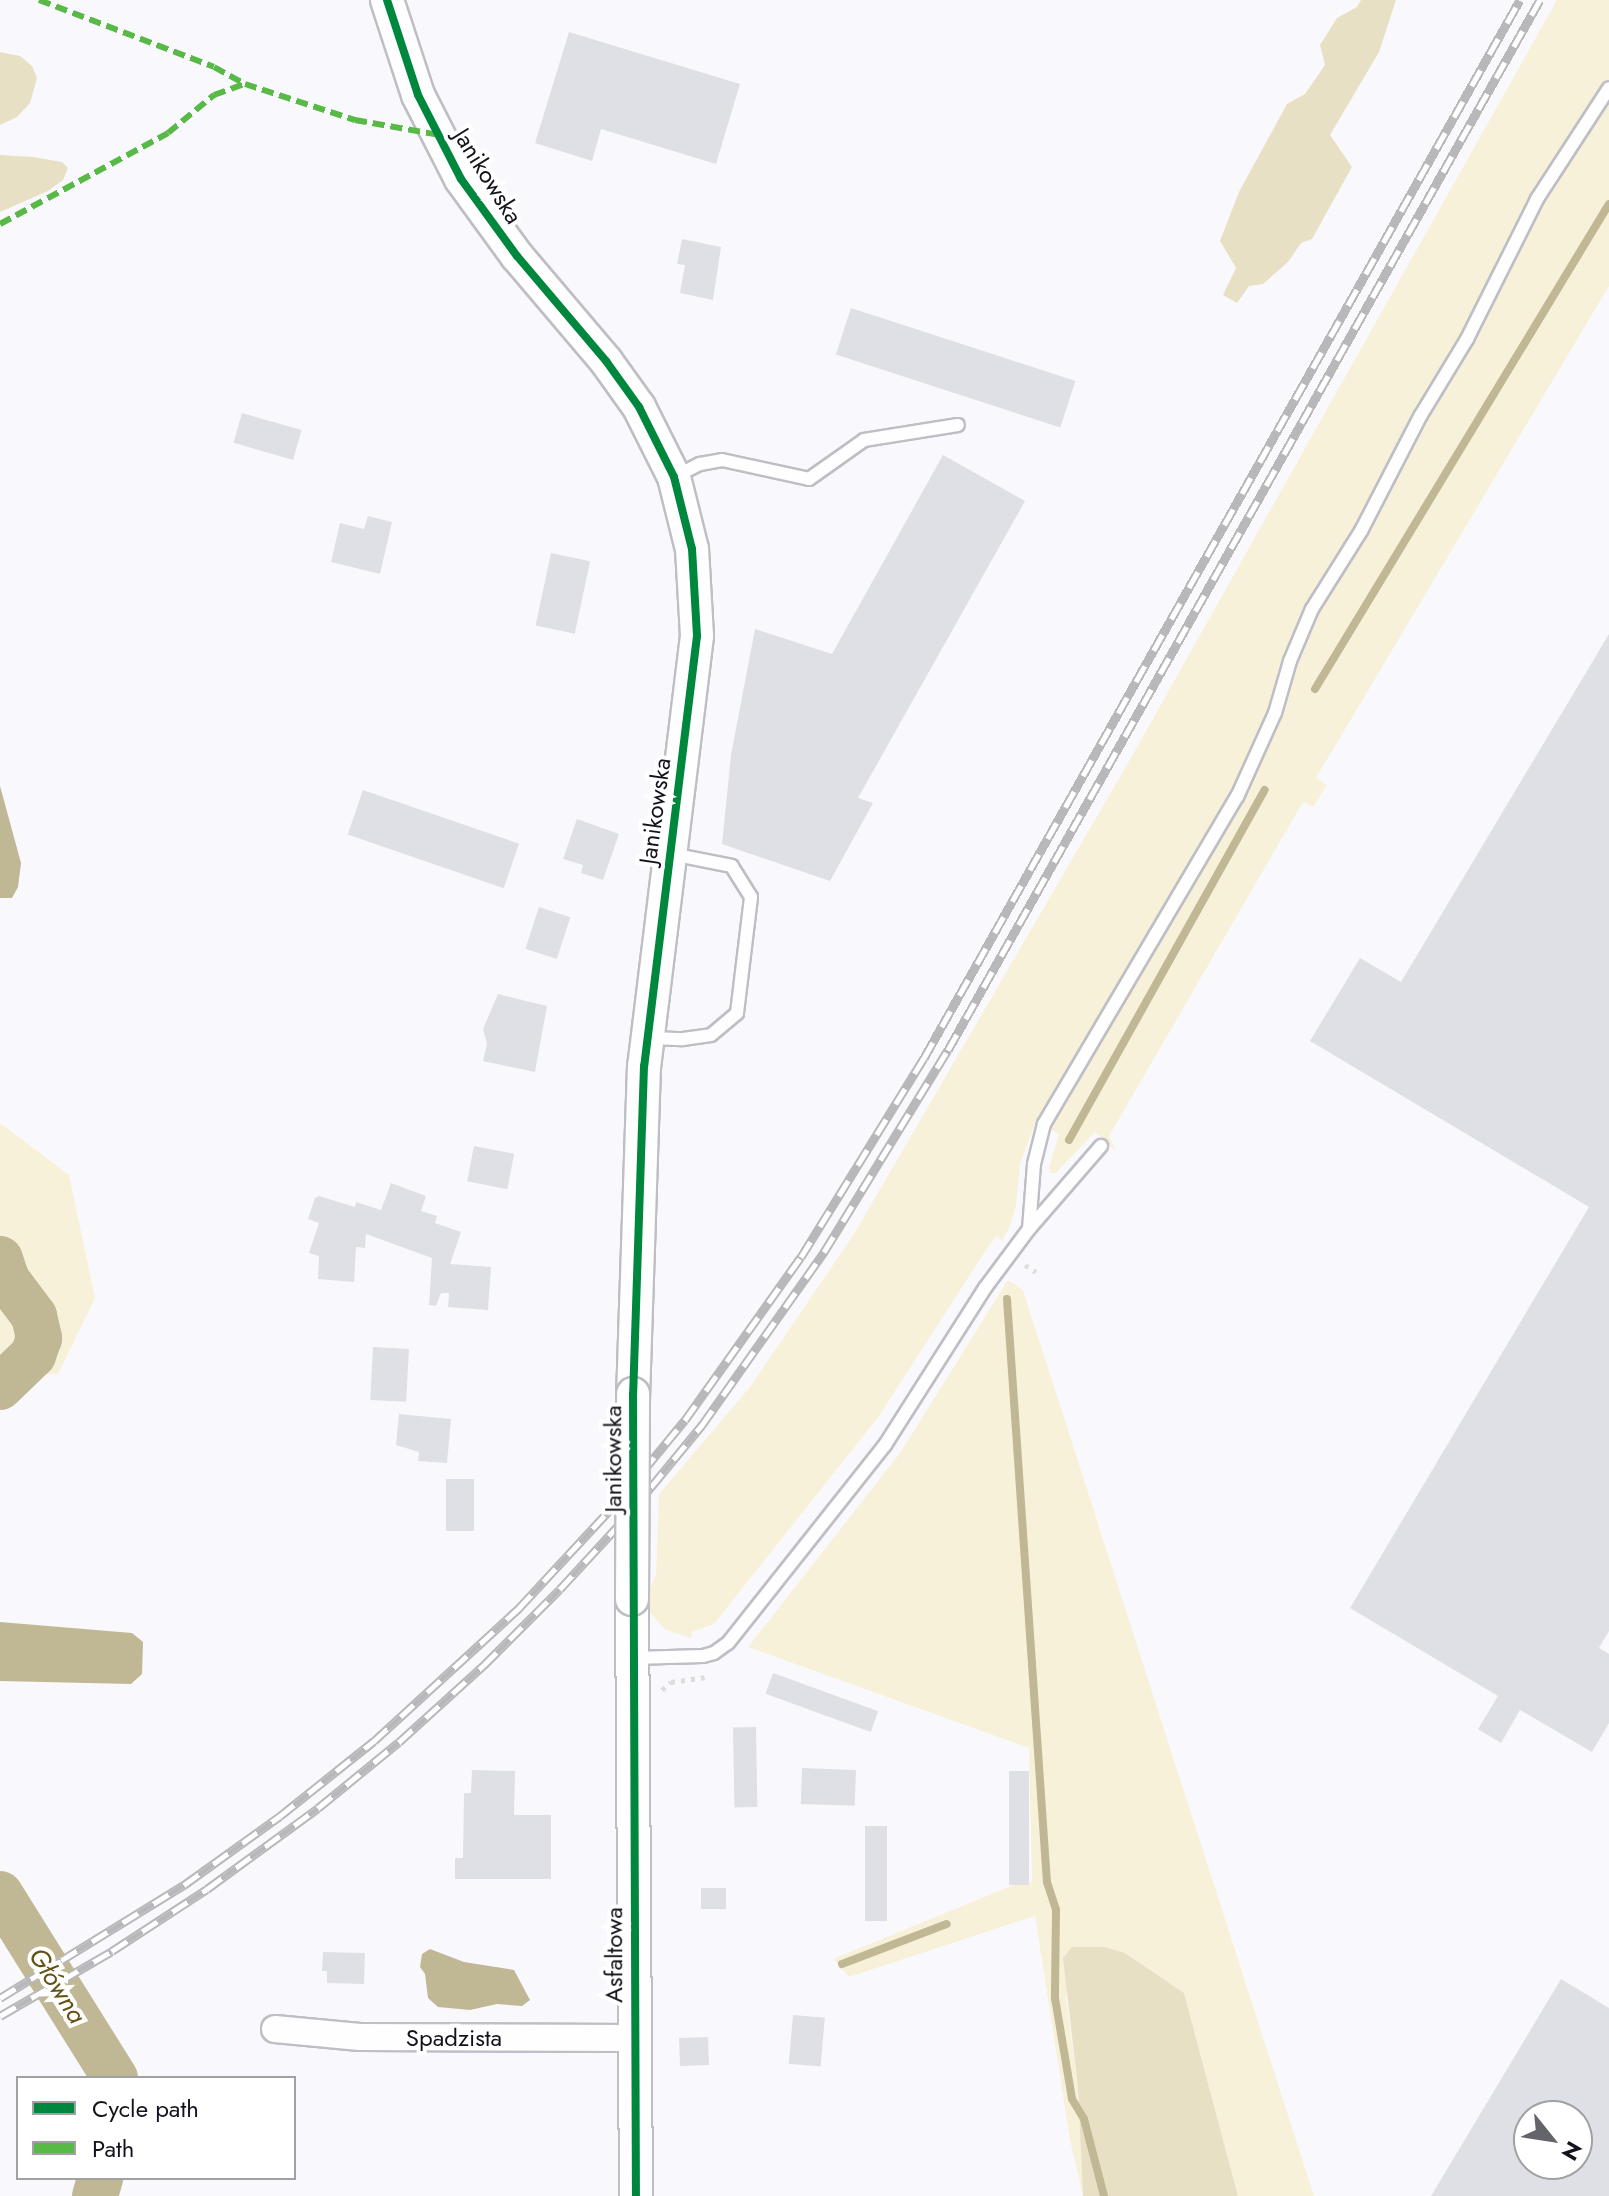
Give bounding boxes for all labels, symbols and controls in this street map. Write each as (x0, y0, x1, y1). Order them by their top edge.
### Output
street label: Janikowska (447, 123, 529, 229)
street label: Janikowska (633, 756, 677, 866)
street label: Janikowska (599, 1405, 627, 1513)
street label: Asfaltowa (600, 1907, 628, 2003)
water label: Główna (22, 1942, 92, 2030)
street label: Spadzista (406, 2024, 502, 2052)
legend (16, 2076, 296, 2180)
text: Cycle path (92, 2091, 199, 2126)
north arrow (1513, 2100, 1593, 2180)
text: Path (92, 2131, 134, 2166)
text: N (1554, 2135, 1590, 2167)

